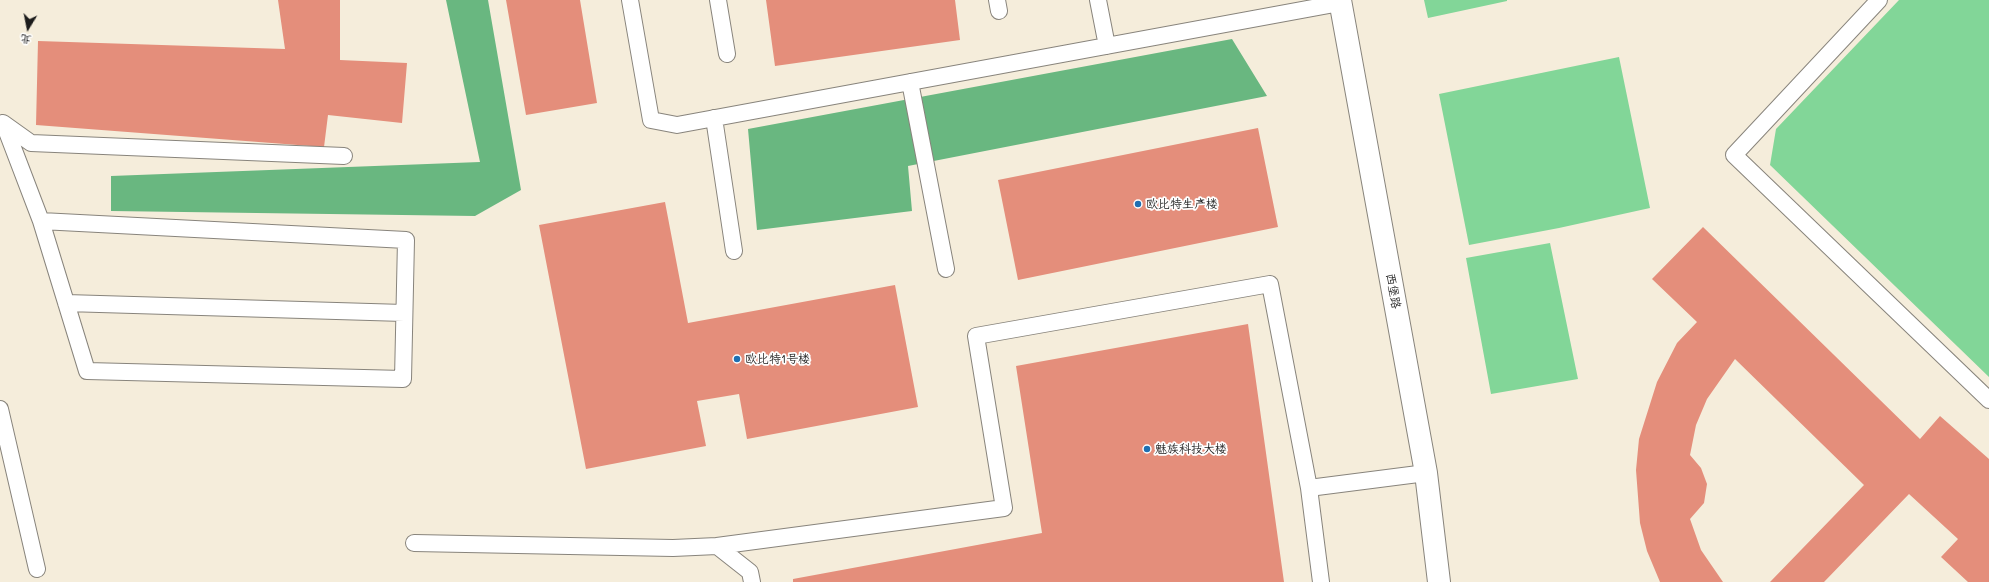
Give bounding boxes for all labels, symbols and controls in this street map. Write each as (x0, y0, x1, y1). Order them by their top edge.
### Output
north arrow (8, 8, 48, 48)
text: 北 (19, 32, 33, 49)
place label: 欧比特生产楼 (1146, 197, 1218, 211)
marker: 欧比特生产楼 (1133, 199, 1143, 209)
street label: 西堡路 (1383, 272, 1403, 310)
place label: 欧比特1号楼 (745, 352, 810, 366)
marker: 欧比特1号楼 (732, 354, 742, 364)
place label: 魅族科技大楼 (1155, 442, 1227, 456)
marker: 魅族科技大楼 (1142, 444, 1152, 454)

